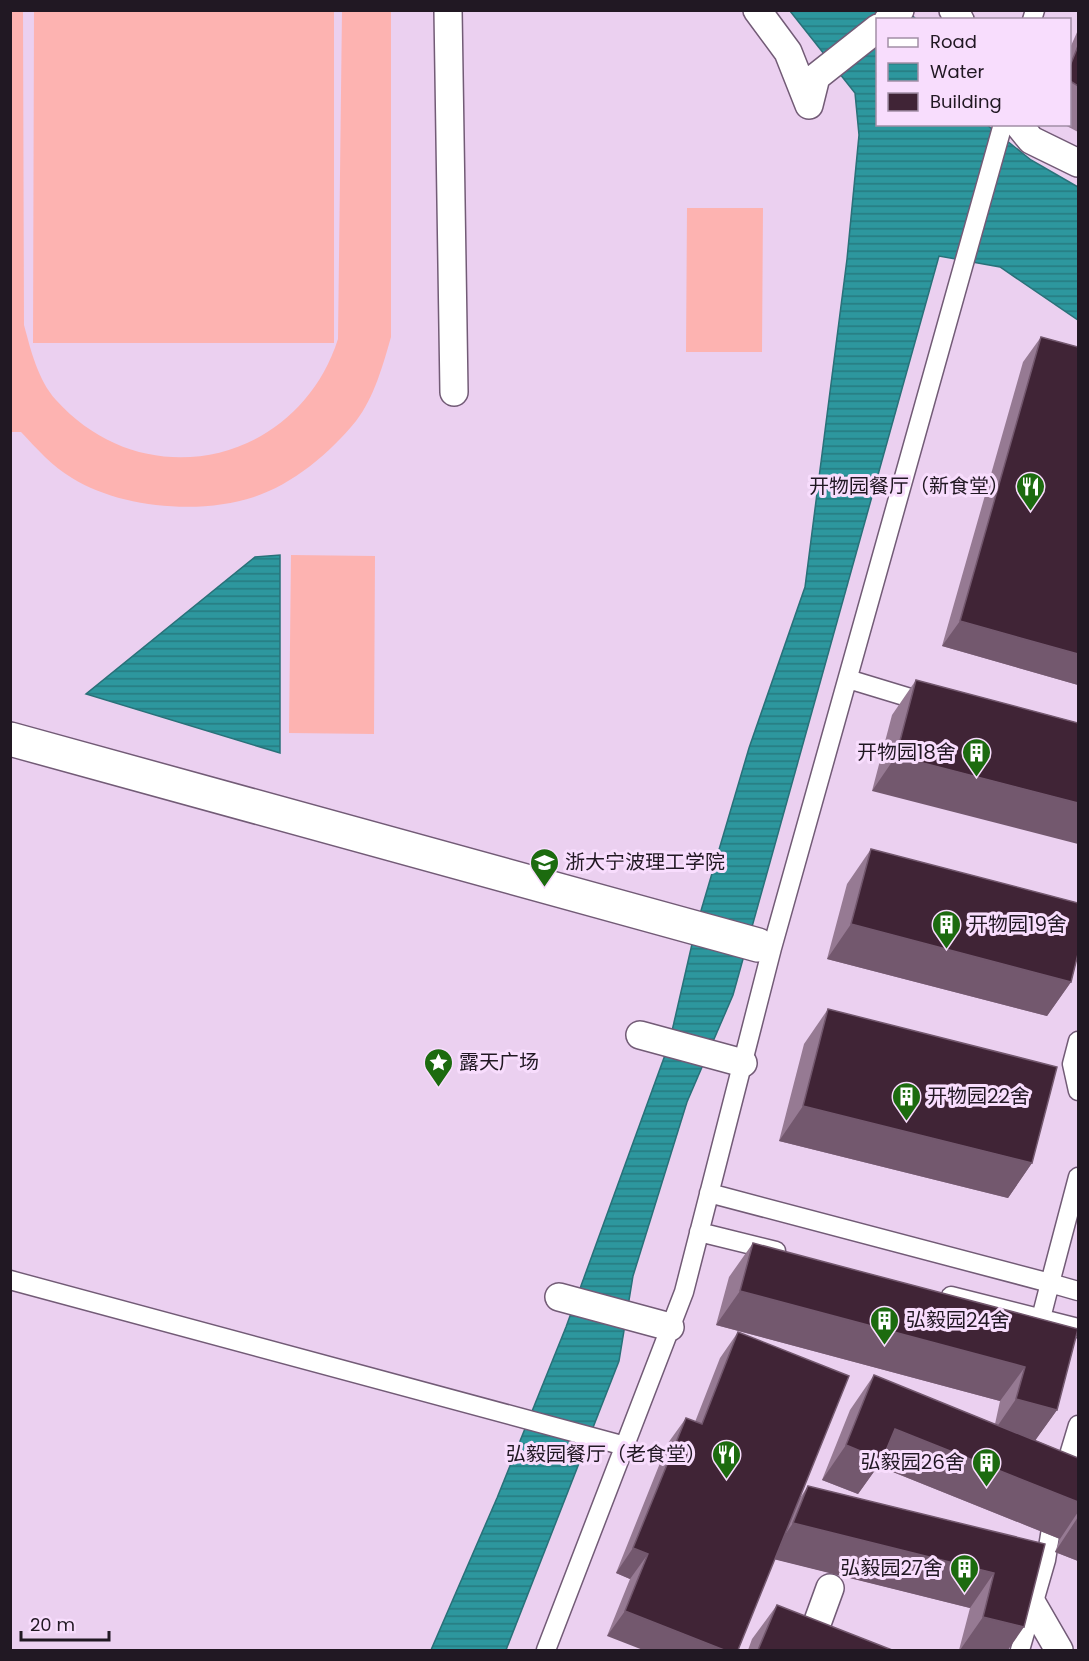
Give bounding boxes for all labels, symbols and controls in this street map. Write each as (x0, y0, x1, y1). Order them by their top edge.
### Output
legend (876, 18, 1071, 126)
text: Road (930, 29, 977, 54)
text: Water (930, 59, 984, 84)
text: Building (930, 89, 1002, 114)
restaurant icon: 开物园餐厅（新食堂） (1014, 470, 1046, 512)
place label: 开物园餐厅（新食堂） (809, 472, 1009, 500)
building icon: 开物园18舍 (961, 736, 993, 778)
place label: 开物园18舍 (857, 738, 956, 766)
school or university icon: 浙大宁波理工学院 (528, 846, 560, 888)
place label: 浙大宁波理工学院 (565, 848, 725, 876)
building icon: 开物园19舍 (931, 908, 963, 950)
place label: 开物园19舍 (968, 910, 1067, 938)
place icon: 露天广场 (422, 1046, 454, 1088)
place label: 露天广场 (459, 1048, 539, 1076)
building icon: 开物园22舍 (890, 1080, 922, 1122)
place label: 开物园22舍 (927, 1082, 1030, 1110)
building icon: 弘毅园24舍 (869, 1304, 901, 1346)
place label: 弘毅园24舍 (906, 1306, 1010, 1334)
restaurant icon: 弘毅园餐厅（老食堂） (711, 1438, 743, 1480)
place label: 弘毅园餐厅（老食堂） (506, 1440, 706, 1468)
building icon: 弘毅园26舍 (970, 1446, 1002, 1488)
place label: 弘毅园26舍 (861, 1448, 965, 1476)
building icon: 弘毅园27舍 (948, 1552, 980, 1594)
place label: 弘毅园27舍 (841, 1554, 943, 1582)
scale bar (21, 1604, 110, 1642)
text: 20 m (30, 1612, 75, 1637)

